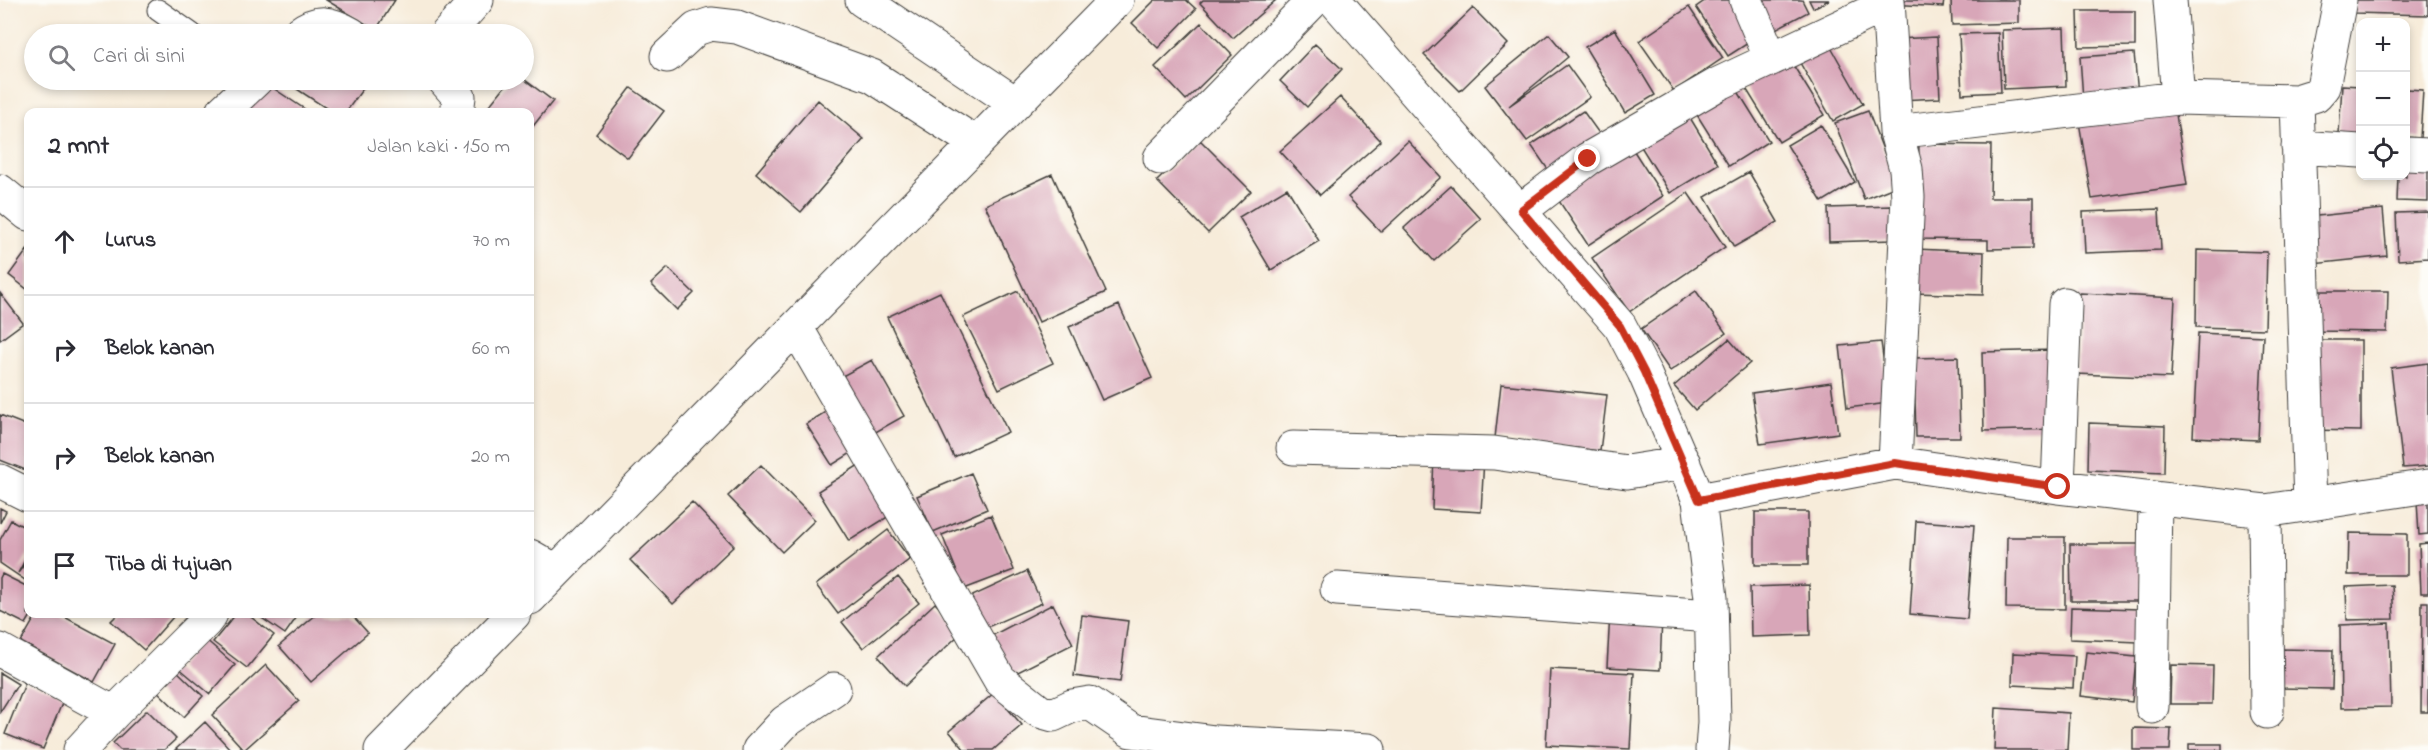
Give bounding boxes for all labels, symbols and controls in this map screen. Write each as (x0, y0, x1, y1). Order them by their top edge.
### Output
map controls (2356, 18, 2410, 180)
button: + (2356, 18, 2410, 72)
search box (24, 24, 534, 90)
icon: search (45, 41, 78, 74)
text: Cari di sini (93, 41, 185, 73)
button: − (2356, 72, 2410, 126)
button: locate (2356, 126, 2410, 180)
text: 2 mnt (48, 128, 109, 166)
text: Jalan kaki · 150 m (367, 133, 510, 162)
route end (1574, 145, 1600, 171)
icon: ahead (48, 225, 81, 258)
text: Lurus (105, 225, 156, 257)
text: 70 m (473, 227, 510, 256)
icon: right (48, 333, 81, 366)
text: Belok kanan (105, 333, 214, 365)
text: 60 m (472, 335, 510, 364)
icon: right (48, 441, 81, 474)
text: Belok kanan (105, 441, 214, 473)
text: 20 m (471, 443, 510, 472)
route start (2044, 473, 2070, 499)
icon: arrive (48, 549, 81, 582)
text: Tiba di tujuan (105, 549, 232, 581)

